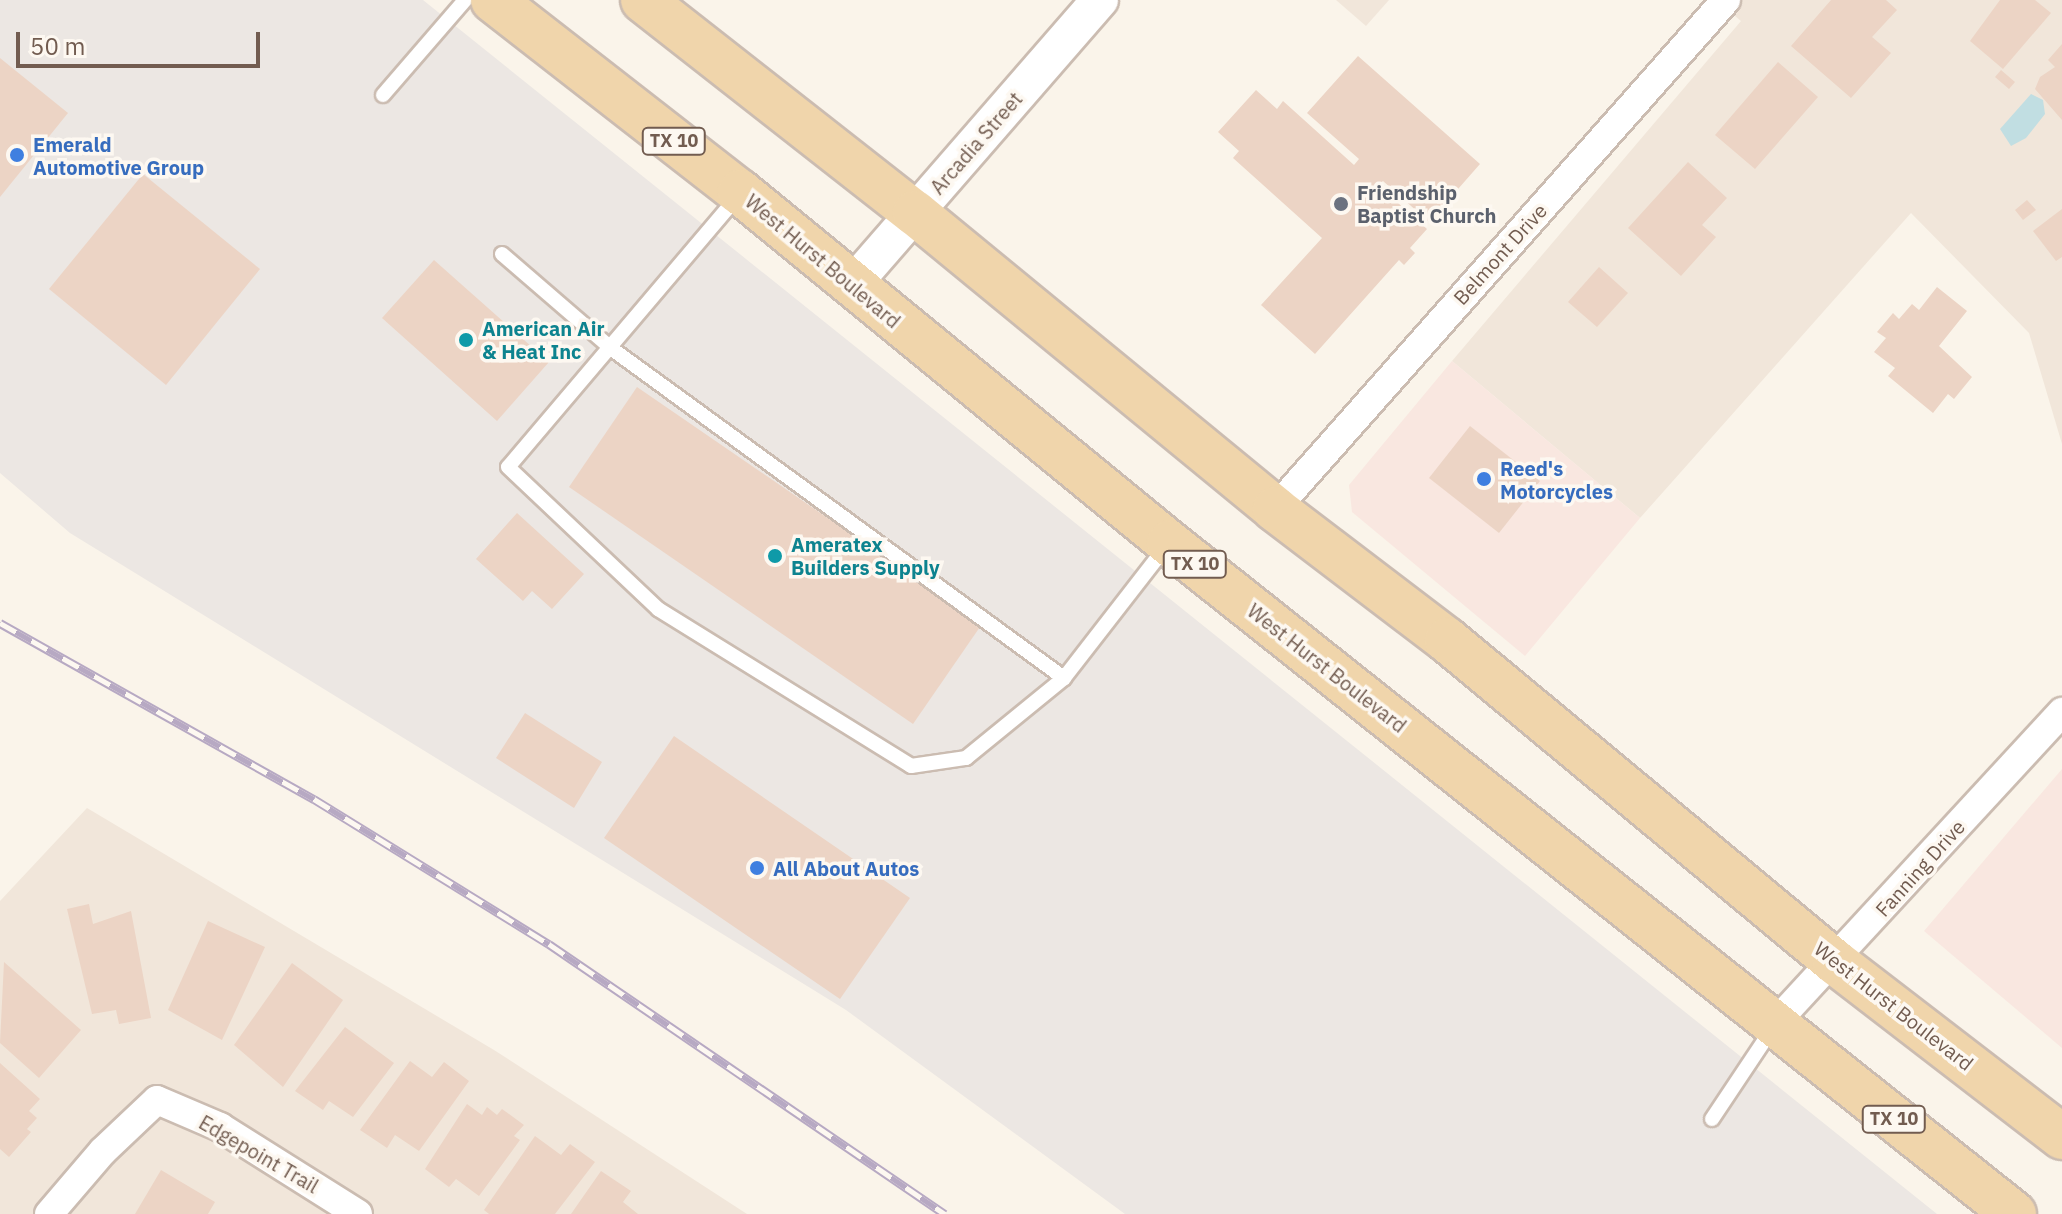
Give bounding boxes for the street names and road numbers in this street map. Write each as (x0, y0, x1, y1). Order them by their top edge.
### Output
street label: Arcadia Street (925, 87, 1027, 199)
road number: TX 10 (640, 127, 708, 155)
street label: West Hurst Boulevard (741, 189, 905, 333)
street label: Belmont Drive (1448, 199, 1552, 309)
road number: TX 10 (1161, 550, 1229, 578)
street label: West Hurst Boulevard (1243, 598, 1411, 738)
street label: Fanning Drive (1870, 815, 1970, 921)
street label: West Hurst Boulevard (1810, 936, 1978, 1076)
road number: TX 10 (1860, 1105, 1928, 1133)
street label: Edgepoint Trail (195, 1110, 323, 1198)

